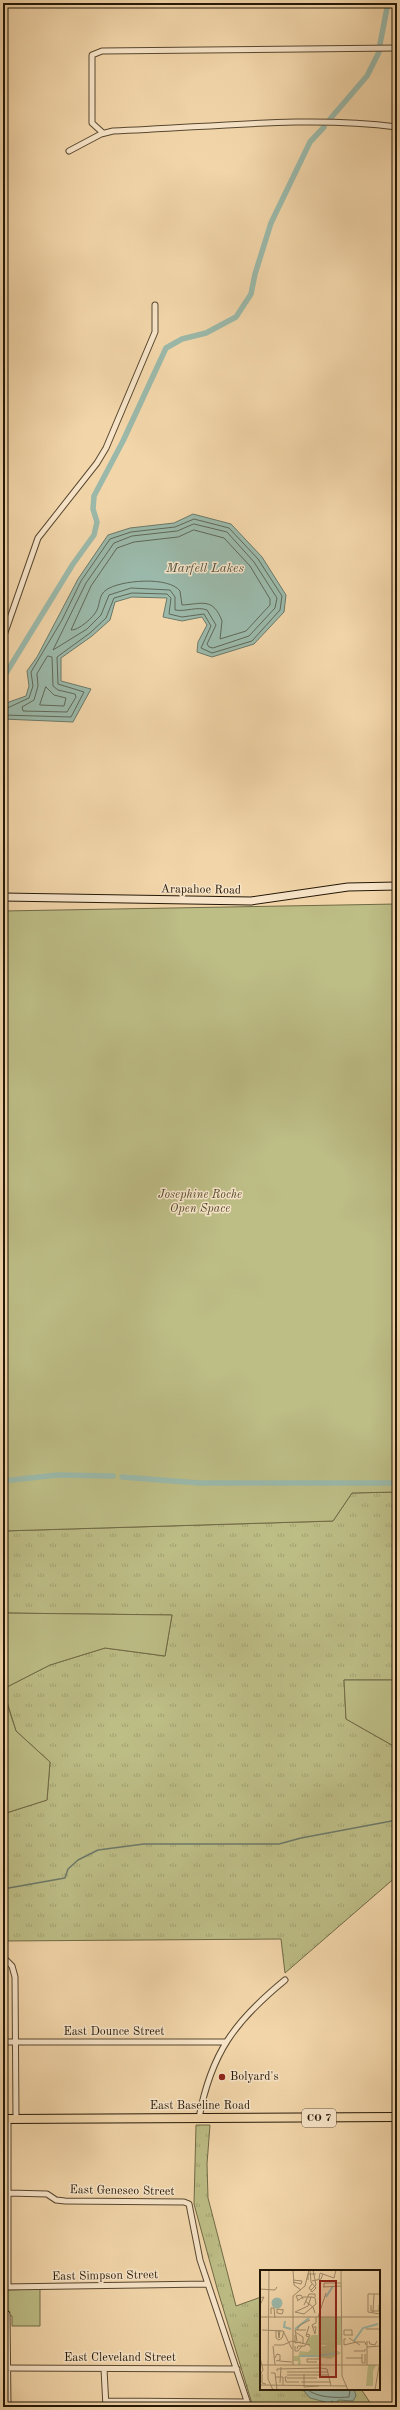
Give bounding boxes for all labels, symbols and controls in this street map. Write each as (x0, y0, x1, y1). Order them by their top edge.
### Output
water label: Marfell Lakes (165, 562, 244, 575)
street label: Arapahoe Road (161, 883, 241, 897)
park label: Josephine Roche Open Space (158, 1189, 242, 1215)
street label: East Dounce Street (63, 2026, 165, 2038)
place label: Bolyard's (230, 2071, 279, 2083)
marker: Bolyard's (217, 2072, 227, 2082)
street label: East Baseline Road (150, 2100, 250, 2112)
road number: CO 7 (302, 2109, 336, 2127)
street label: East Geneseo Street (69, 2184, 175, 2198)
street label: East Simpson Street (52, 2269, 158, 2283)
inset map (260, 2270, 380, 2390)
street label: East Cleveland Street (64, 2352, 176, 2364)

